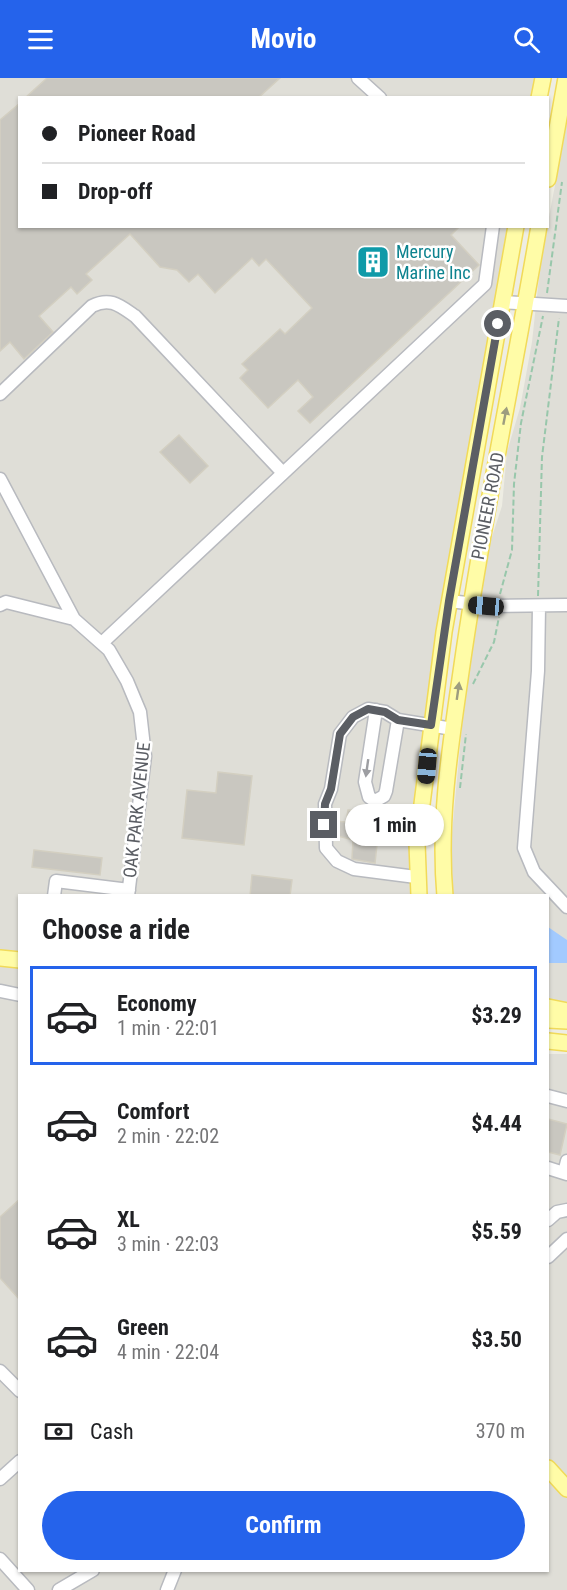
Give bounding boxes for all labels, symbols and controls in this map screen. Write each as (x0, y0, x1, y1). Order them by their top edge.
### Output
icon: menu (24, 23, 57, 56)
text: Movio (250, 23, 317, 55)
icon: search (510, 23, 543, 56)
text: Pioneer Road (78, 121, 196, 146)
text: Drop-off (78, 179, 152, 204)
place label: Mercury Marine Inc (396, 241, 471, 283)
building icon: Mercury Marine Inc (355, 244, 391, 280)
route start (484, 310, 511, 337)
one-way arrow (501, 406, 510, 425)
street label: PIONEER ROAD (467, 450, 508, 561)
car (467, 595, 505, 617)
one-way arrow (453, 681, 462, 700)
street label: OAK PARK AVENUE (119, 741, 154, 879)
car (416, 747, 438, 785)
one-way arrow (363, 759, 372, 778)
callout: 1 min (345, 804, 444, 846)
route end (310, 811, 337, 838)
text: 1 min (372, 813, 417, 837)
text: Choose a ride (42, 914, 190, 946)
icon: car (45, 989, 99, 1043)
text: Economy (117, 991, 197, 1016)
text: $3.29 (471, 1003, 522, 1028)
text: 1 min · 22:01 (117, 1016, 219, 1040)
icon: car (45, 1097, 99, 1151)
text: Comfort (117, 1099, 190, 1124)
text: $4.44 (471, 1111, 522, 1136)
text: 2 min · 22:02 (117, 1124, 219, 1148)
icon: car (45, 1205, 99, 1259)
text: XL (117, 1207, 140, 1232)
text: $5.59 (471, 1219, 522, 1244)
text: 3 min · 22:03 (117, 1232, 219, 1256)
icon: car (45, 1313, 99, 1367)
text: Green (117, 1315, 169, 1340)
text: $3.50 (471, 1327, 522, 1352)
text: 4 min · 22:04 (117, 1340, 219, 1364)
icon: cash (42, 1415, 75, 1448)
text: Cash (90, 1419, 134, 1444)
text: 370 m (476, 1419, 525, 1443)
button: Confirm (42, 1491, 525, 1560)

